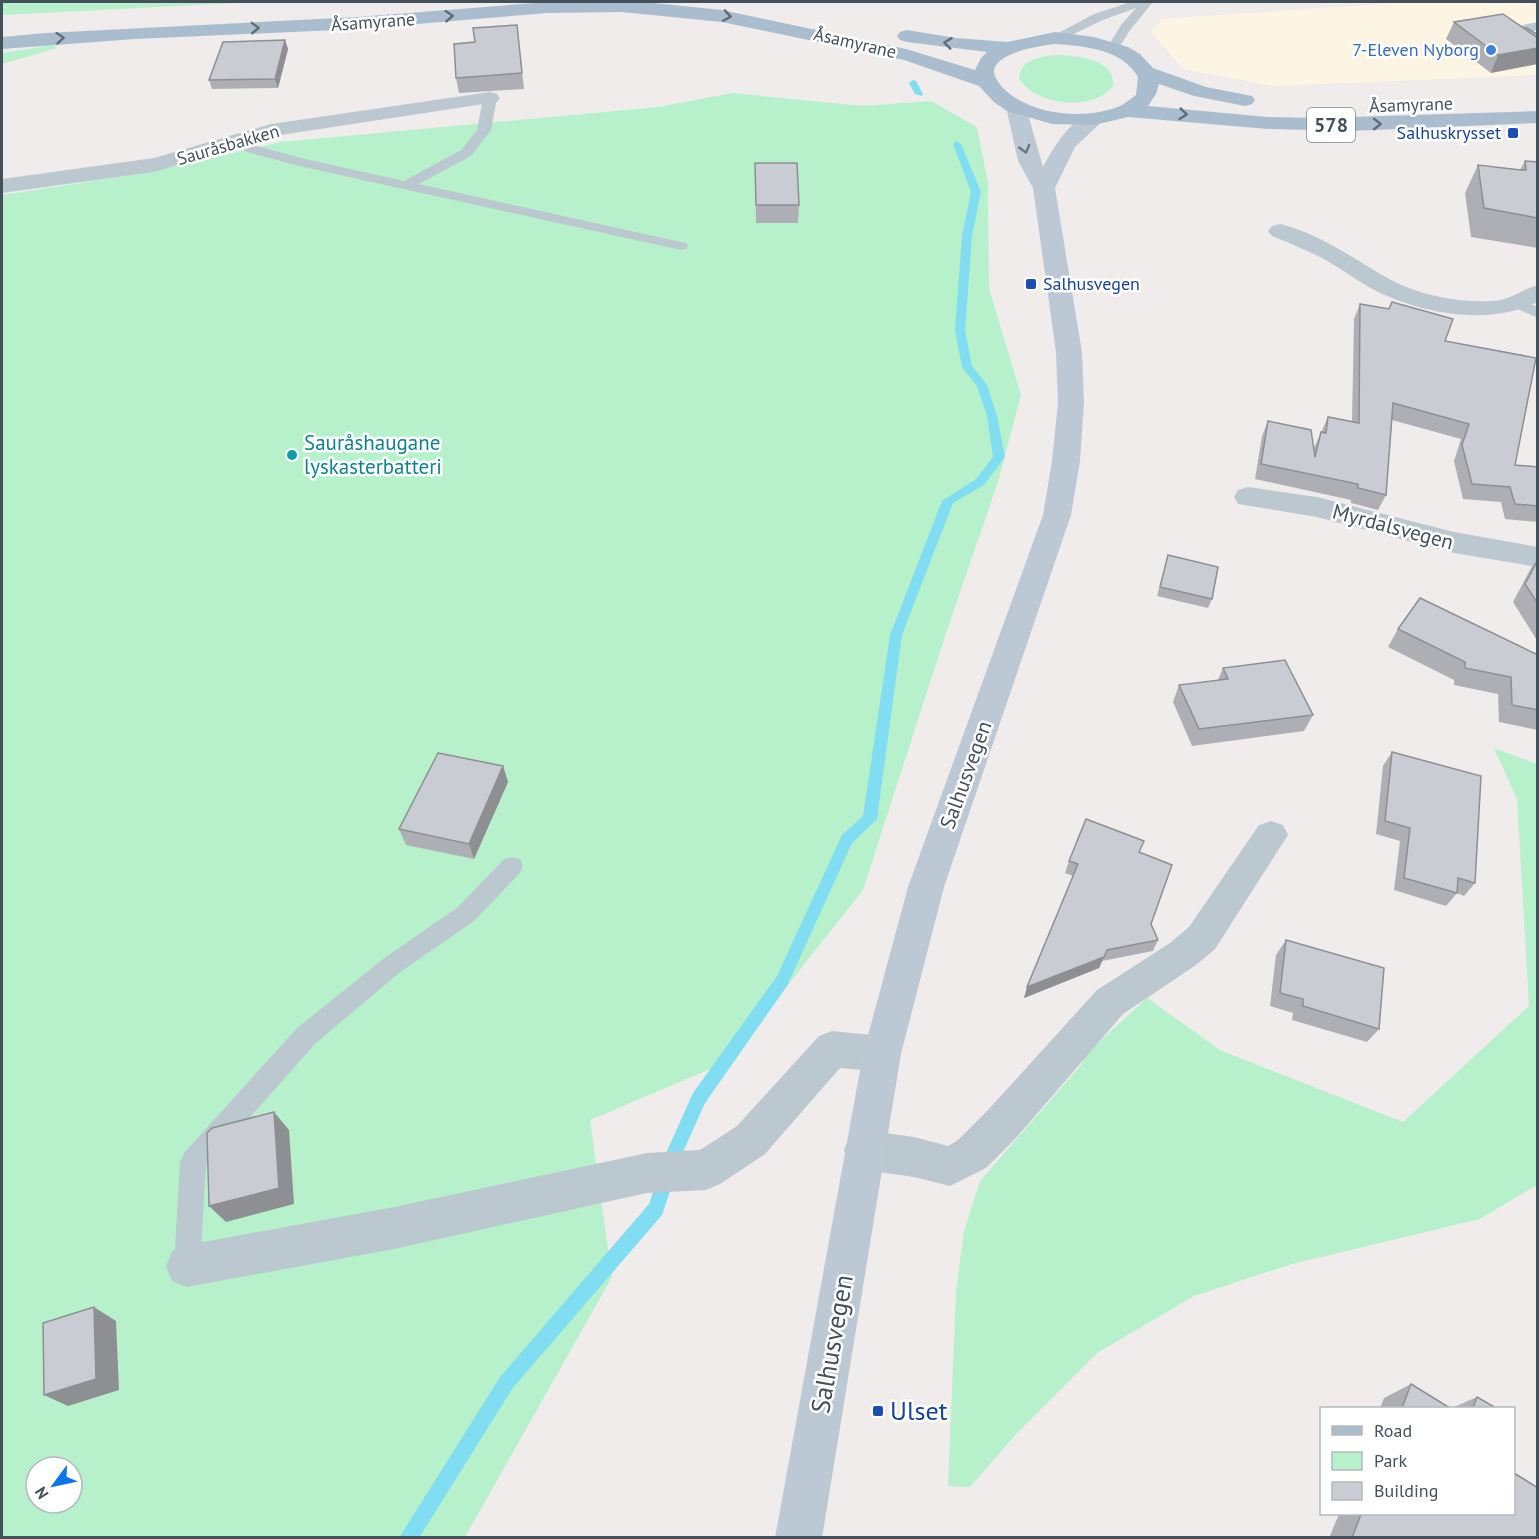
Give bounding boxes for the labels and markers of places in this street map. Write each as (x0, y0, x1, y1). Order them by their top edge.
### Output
place label: 7-Eleven Nyborg (1352, 38, 1479, 61)
marker: 7-Eleven Nyborg (1484, 43, 1498, 57)
place label: Salhuskrysset (1397, 121, 1501, 144)
marker: Salhuskrysset (1506, 126, 1520, 140)
place label: Salhusvegen (1043, 272, 1140, 295)
marker: Salhusvegen (1024, 277, 1038, 291)
place label: Sauråshaugane lyskasterbatteri (304, 429, 442, 480)
marker: Sauråshaugane lyskasterbatteri (285, 448, 299, 462)
place label: Ulset (890, 1394, 948, 1427)
marker: Ulset (871, 1404, 885, 1418)

